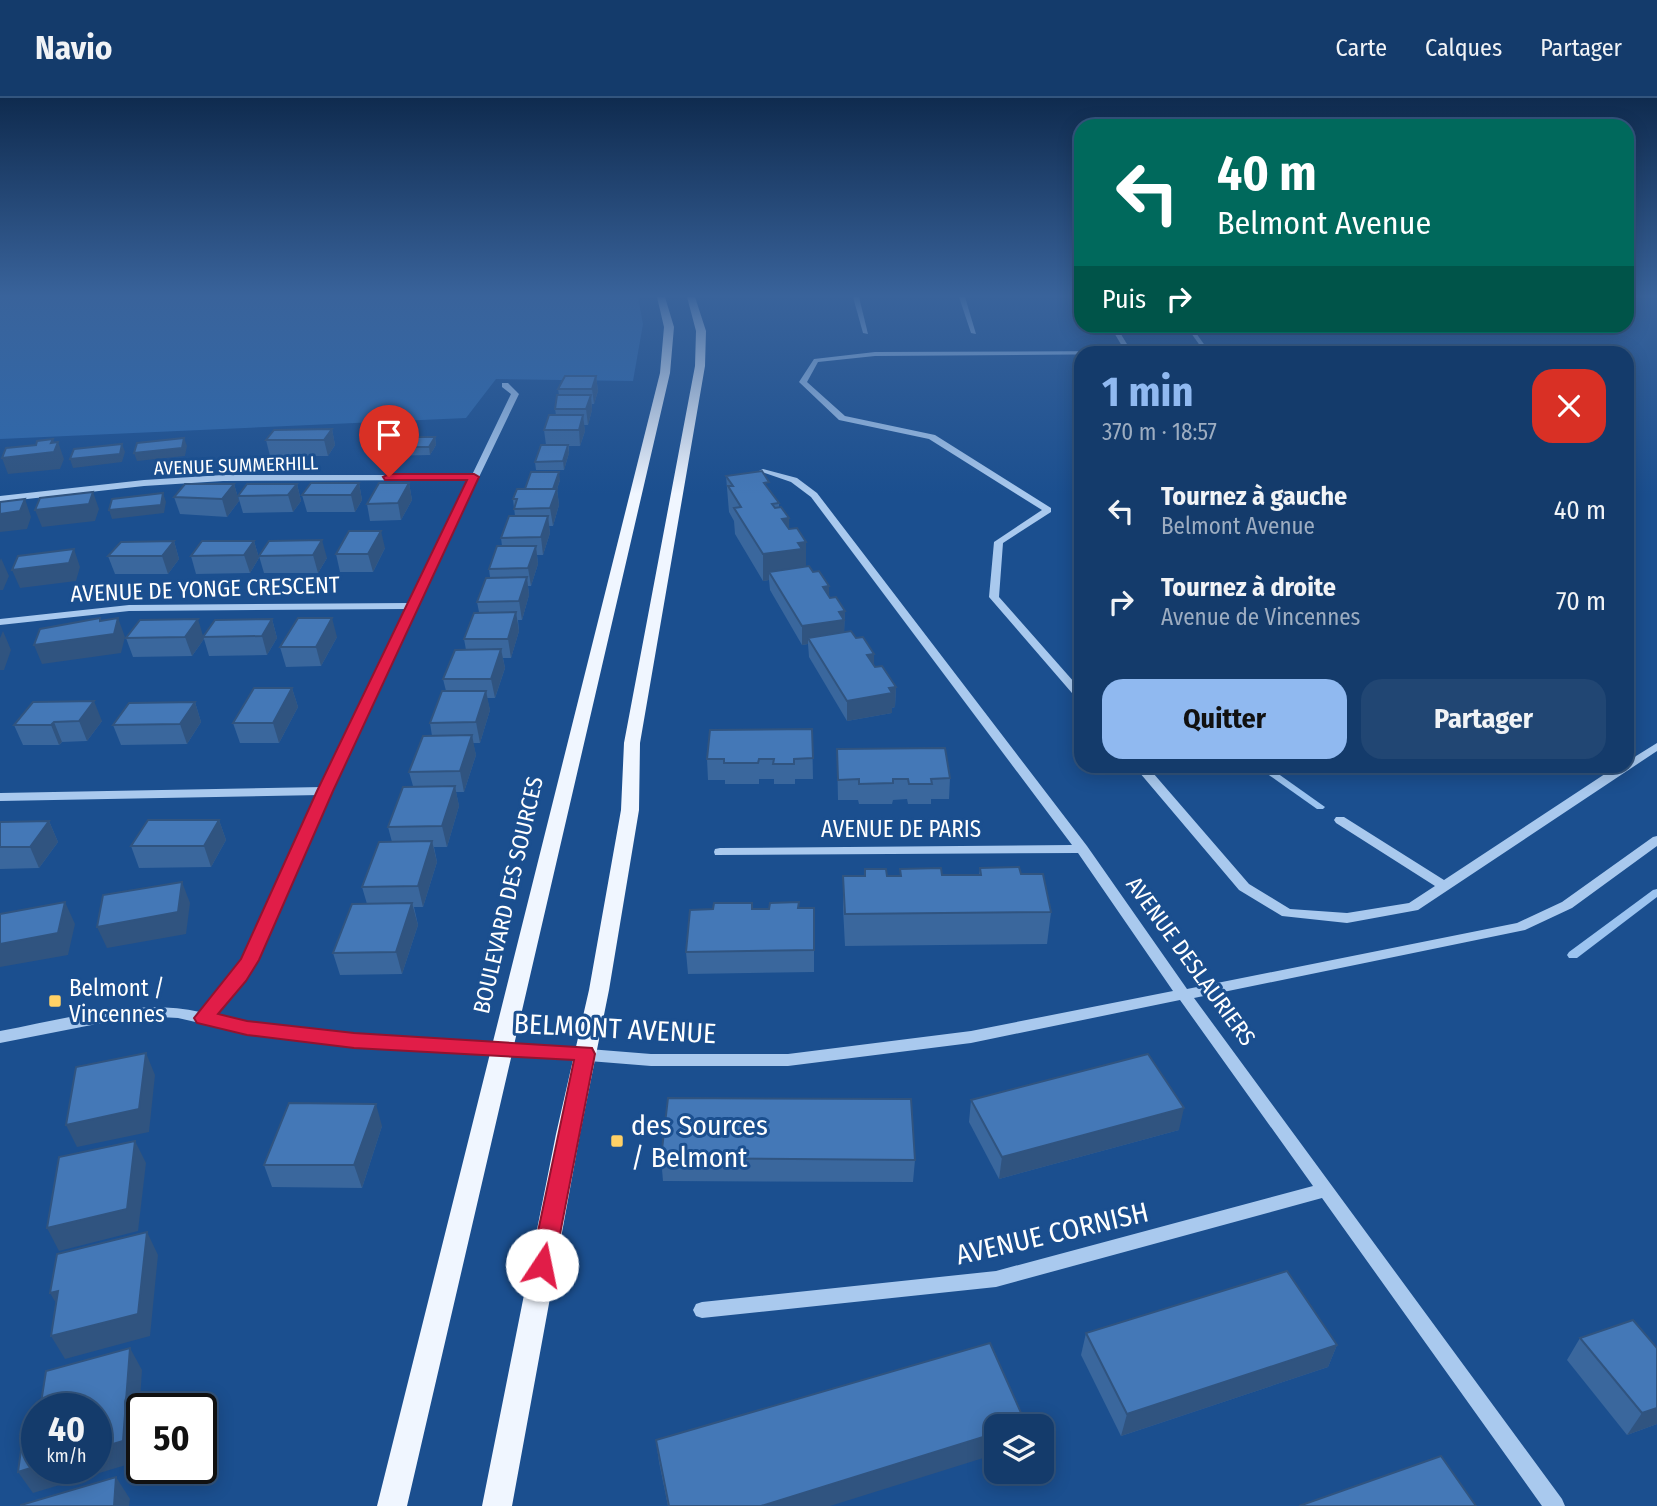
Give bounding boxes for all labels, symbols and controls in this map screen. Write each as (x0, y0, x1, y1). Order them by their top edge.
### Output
text: Navio (35, 28, 112, 68)
text: Carte (1336, 34, 1387, 62)
text: Calques (1425, 34, 1502, 62)
text: Partager (1540, 34, 1622, 62)
text: 40 m (1217, 144, 1317, 203)
icon: left (1102, 147, 1193, 238)
text: Belmont Avenue (1217, 204, 1431, 242)
icon: right (1160, 280, 1198, 318)
text: Puis (1102, 284, 1146, 315)
text: 1 min (1102, 367, 1193, 417)
button: close (1532, 369, 1606, 443)
pin (359, 405, 419, 477)
icon: arrive (370, 416, 408, 454)
text: 370 m · 18:57 (1102, 418, 1217, 446)
street label: AVENUE SUMMERHILL (153, 451, 319, 480)
text: Tournez à gauche (1161, 481, 1347, 512)
icon: left (1102, 492, 1140, 530)
text: 40 m (1554, 495, 1606, 526)
text: Belmont Avenue (1161, 512, 1315, 540)
street label: AVENUE DE YONGE CRESCENT (70, 570, 340, 608)
text: Tournez à droite (1161, 572, 1336, 603)
icon: right (1102, 583, 1140, 621)
text: 70 m (1556, 586, 1606, 617)
text: Avenue de Vincennes (1161, 603, 1360, 631)
button: Quitter (1102, 679, 1347, 759)
button: Partager (1361, 679, 1606, 759)
street label: BOULEVARD DES SOURCES (467, 774, 549, 1016)
street label: AVENUE DE PARIS (821, 815, 981, 843)
street label: AVENUE DESLAURIERS (1120, 871, 1262, 1051)
place label: Belmont / Vincennes (69, 974, 165, 1028)
marker: Belmont / Vincennes (47, 993, 63, 1009)
street label: BELMONT AVENUE (513, 1007, 717, 1050)
place label: des Sources / Belmont (631, 1109, 768, 1174)
marker: des Sources / Belmont (609, 1133, 625, 1149)
street label: AVENUE CORNISH (953, 1195, 1152, 1272)
position arrow (505, 1228, 579, 1302)
speed limit sign: 50 (126, 1393, 217, 1484)
text: 40 (48, 1408, 85, 1450)
map controls (984, 1414, 1054, 1484)
button: layers (984, 1414, 1054, 1484)
text: km/h (46, 1445, 87, 1467)

